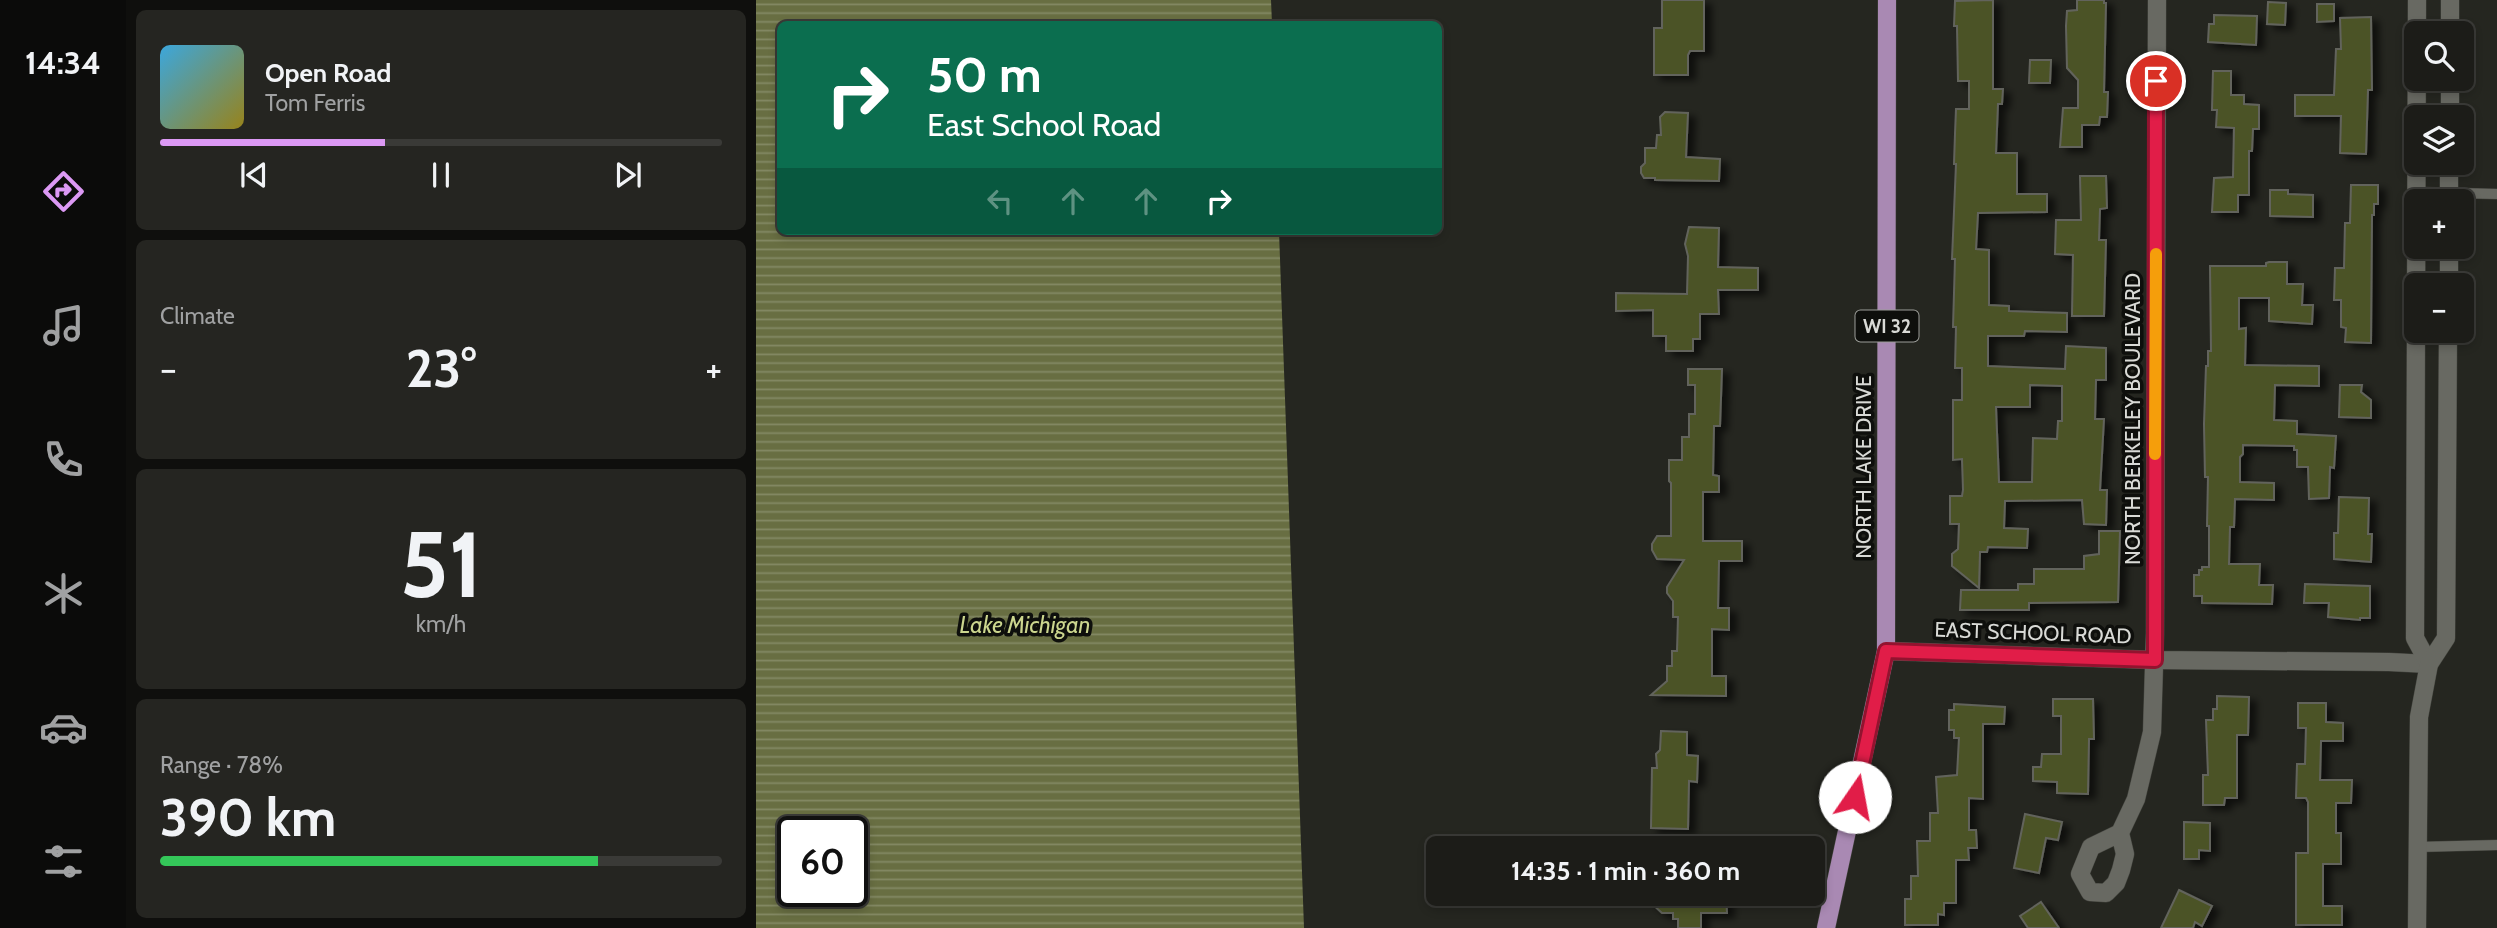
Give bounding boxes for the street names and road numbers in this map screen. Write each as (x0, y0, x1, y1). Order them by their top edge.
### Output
street label: NORTH BERKELEY BOULEVARD (2120, 273, 2145, 565)
road number: WI 32 (1856, 310, 1918, 342)
street label: NORTH LAKE DRIVE (1851, 375, 1876, 559)
street label: EAST SCHOOL ROAD (1934, 617, 2132, 648)

